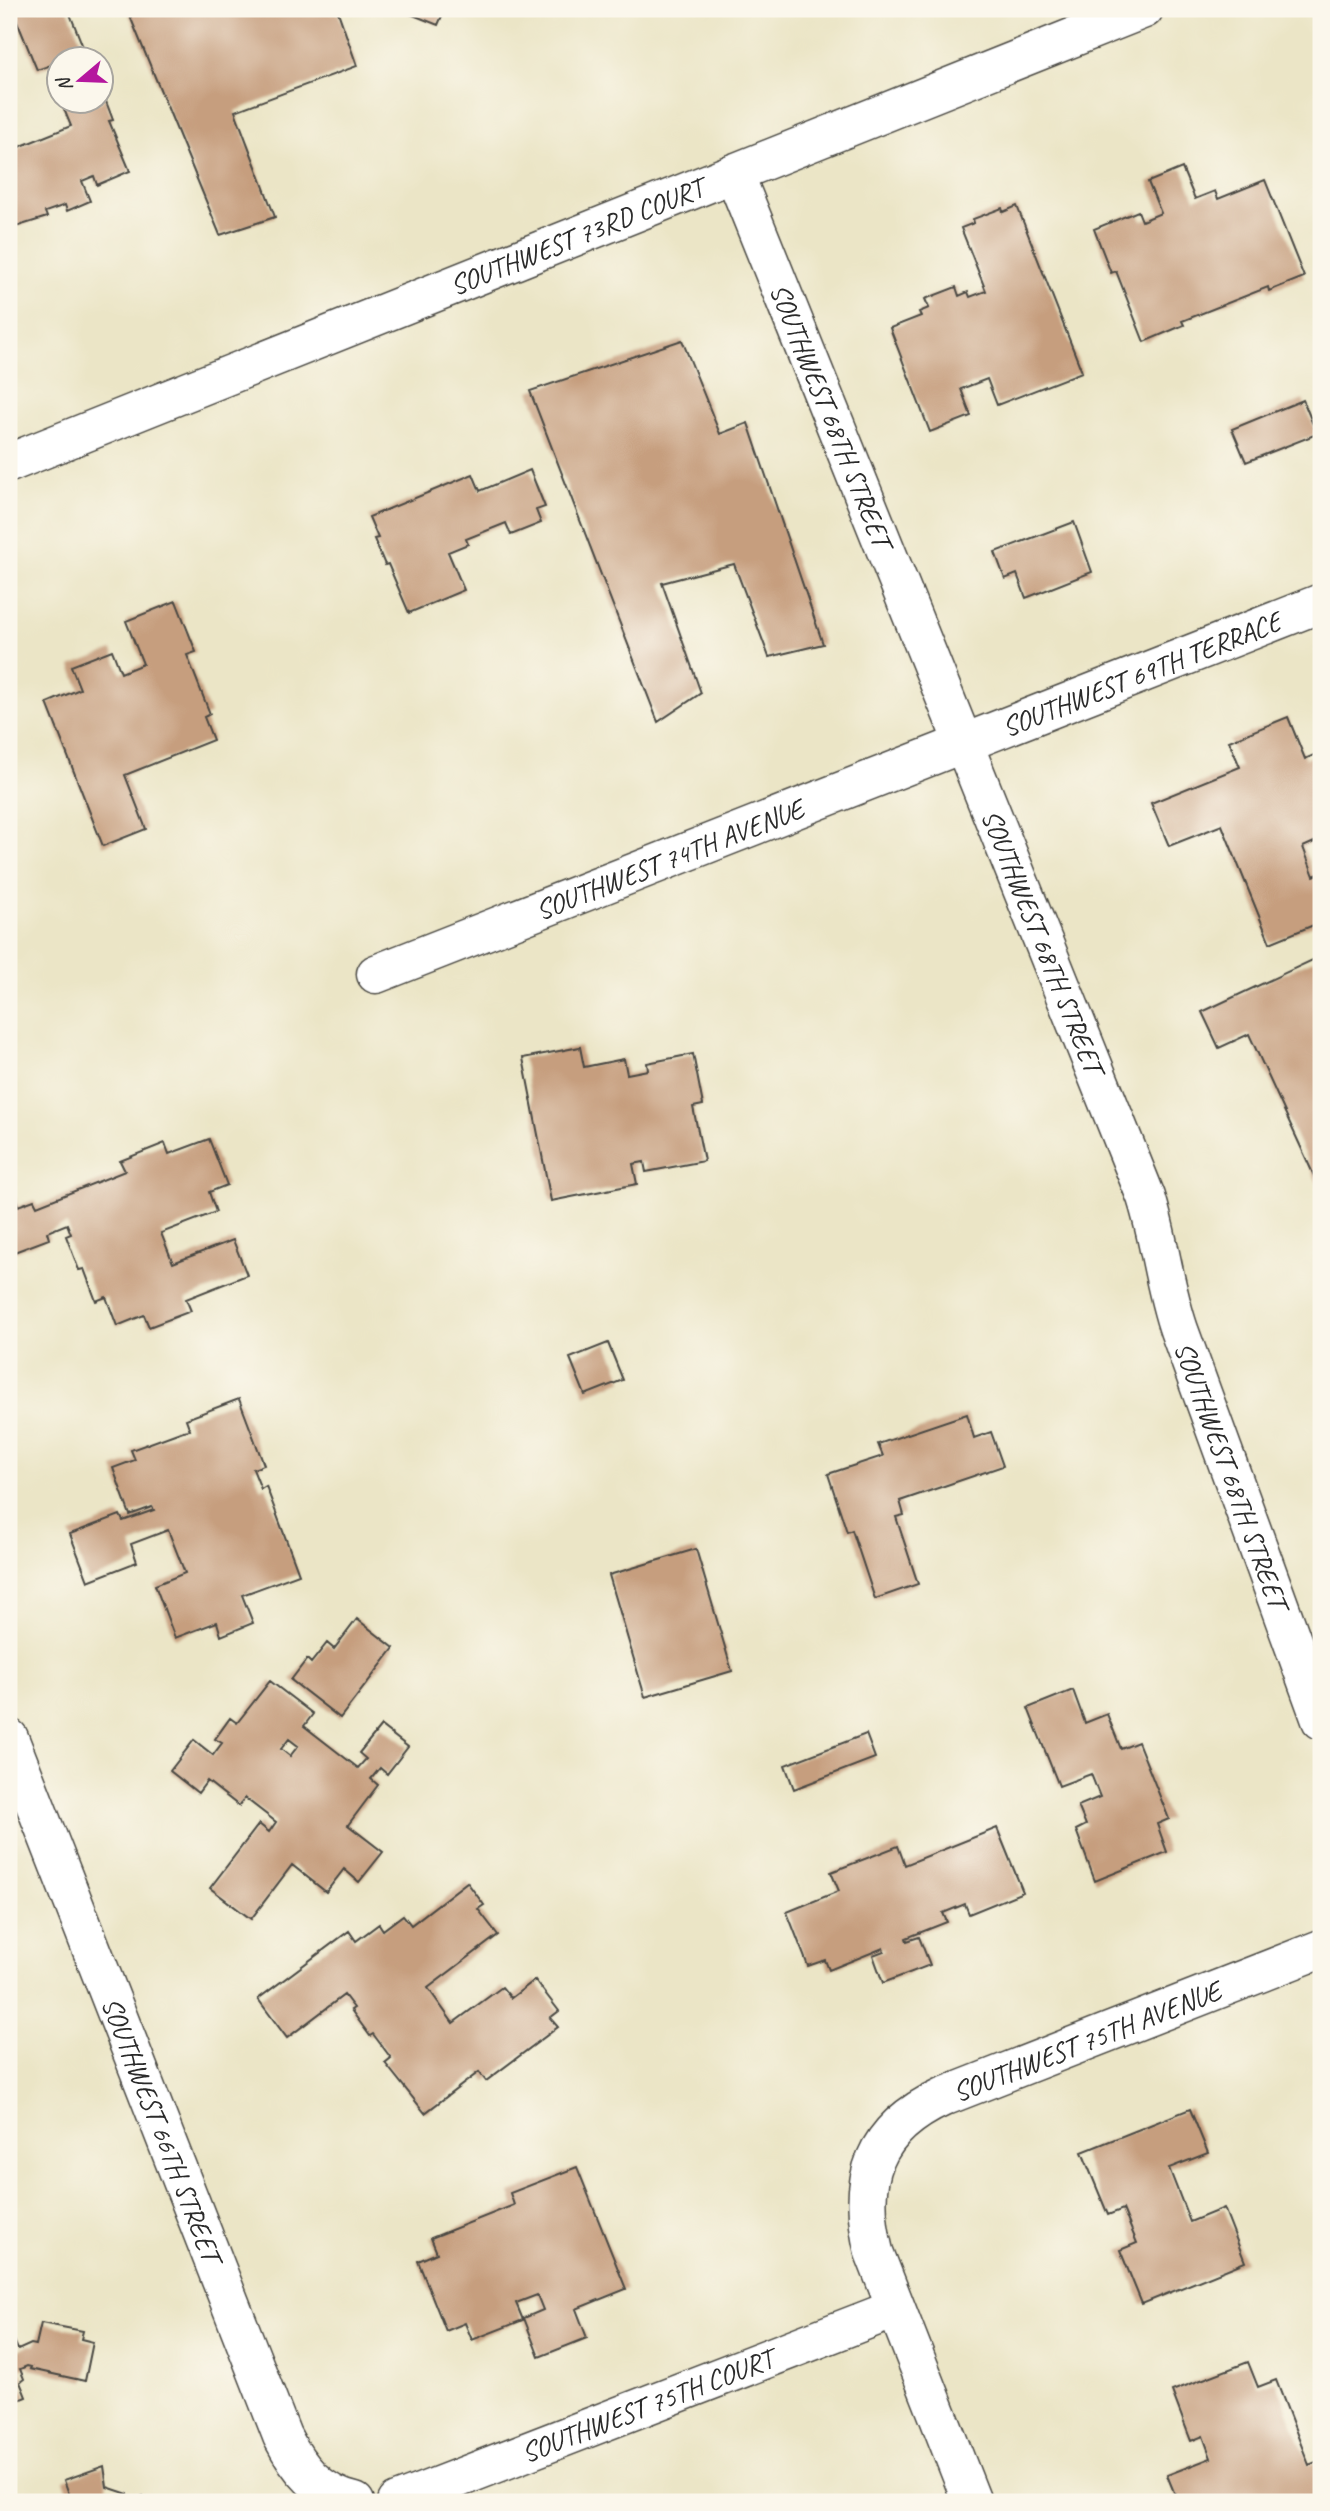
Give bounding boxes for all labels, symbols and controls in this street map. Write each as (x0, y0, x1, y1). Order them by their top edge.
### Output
north arrow (46, 46, 116, 116)
text: N (51, 73, 78, 95)
street label: SOUTHWEST 73RD COURT (445, 168, 715, 303)
street label: SOUTHWEST 68TH STREET (762, 278, 902, 559)
street label: SOUTHWEST 69TH TERRACE (997, 602, 1289, 745)
street label: SOUTHWEST 74TH AVENUE (530, 790, 811, 928)
street label: SOUTHWEST 68TH STREET (974, 804, 1114, 1085)
street label: SOUTHWEST 68TH STREET (1167, 1337, 1298, 1620)
street label: SOUTHWEST 75TH AVENUE (948, 1972, 1229, 2110)
street label: SOUTHWEST 66TH STREET (94, 1992, 232, 2273)
street label: SOUTHWEST 75TH COURT (516, 2338, 785, 2470)

